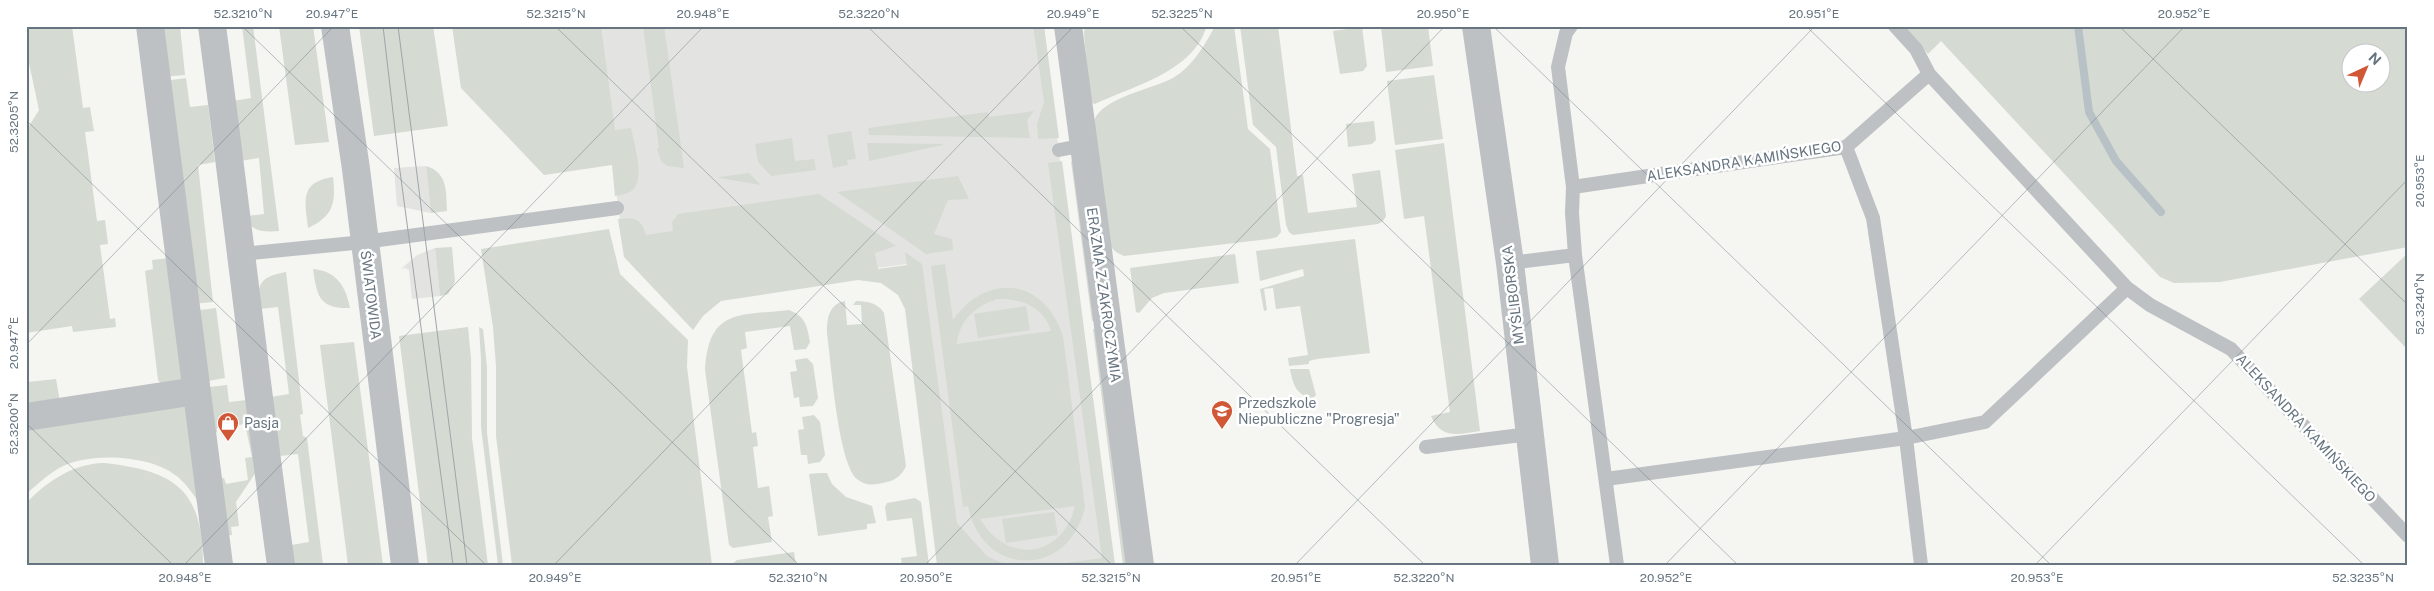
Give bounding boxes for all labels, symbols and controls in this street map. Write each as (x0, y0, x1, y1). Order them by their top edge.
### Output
text: 52.3210°N (213, 7, 273, 21)
text: 20.947°E (306, 7, 358, 21)
text: 52.3215°N (526, 7, 586, 21)
text: 20.948°E (677, 7, 729, 21)
text: 52.3220°N (838, 7, 900, 21)
text: 20.949°E (1047, 7, 1099, 21)
text: 52.3225°N (1151, 7, 1213, 21)
text: 20.950°E (1417, 7, 1469, 21)
text: 20.951°E (1789, 7, 1839, 21)
text: 20.952°E (2158, 7, 2210, 21)
north arrow (2342, 42, 2392, 92)
text: N (2366, 49, 2385, 68)
text: 52.3205°N (7, 91, 21, 153)
street label: ALEKSANDRA KAMIŃSKIEGO (1645, 137, 1842, 184)
text: 20.953°E (2413, 155, 2427, 207)
street label: ERAZMA Z ZAKROCZYMIA (1084, 206, 1124, 384)
street label: MYŚLIBORSKA (1497, 245, 1527, 346)
street label: ŚWIATOWIDA (358, 249, 386, 341)
text: 52.3240°N (2413, 273, 2427, 335)
text: 20.947°E (7, 317, 21, 369)
street label: ALEKSANDRA KAMIŃSKIEGO (2233, 350, 2380, 505)
text: 52.3200°N (7, 393, 21, 455)
place label: Przedszkole Niepubliczne "Progresja" (1238, 395, 1400, 427)
school or university icon: Przedszkole Niepubliczne "Progresja" (1210, 399, 1234, 430)
shop icon: Pasja (216, 411, 240, 442)
place label: Pasja (244, 415, 279, 431)
text: 20.948°E (159, 571, 211, 585)
text: 20.949°E (529, 571, 581, 585)
text: 52.3210°N (768, 571, 828, 585)
text: 20.950°E (900, 571, 952, 585)
text: 52.3215°N (1081, 571, 1141, 585)
text: 20.951°E (1271, 571, 1321, 585)
text: 52.3220°N (1393, 571, 1455, 585)
text: 20.952°E (1640, 571, 1692, 585)
text: 20.953°E (2011, 571, 2063, 585)
text: 52.3235°N (2332, 571, 2394, 585)

